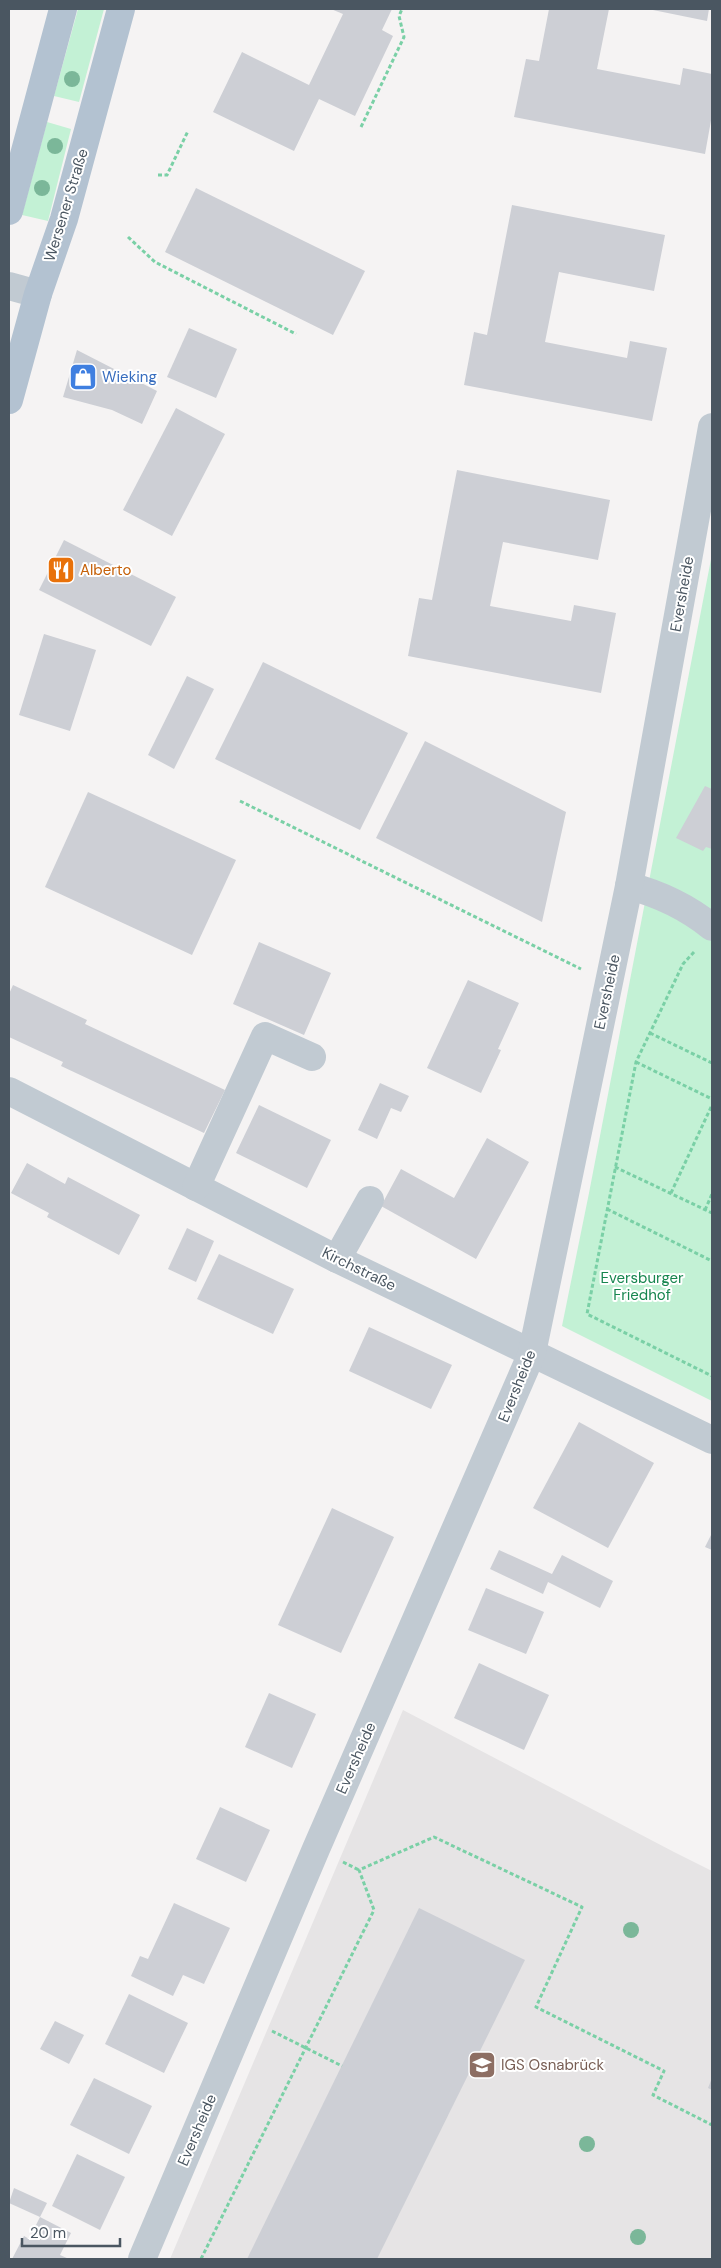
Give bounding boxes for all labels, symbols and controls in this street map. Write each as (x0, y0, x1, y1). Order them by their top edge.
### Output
street label: Wersener Straße (39, 146, 93, 264)
shop icon: Wieking (68, 362, 98, 392)
place label: Wieking (102, 367, 157, 387)
restaurant icon: Alberto (46, 555, 76, 585)
street label: Eversheide (666, 555, 698, 633)
place label: Alberto (80, 560, 131, 580)
street label: Eversheide (589, 953, 625, 1031)
street label: Kirchstraße (319, 1243, 399, 1295)
park label: Eversburger Friedhof (600, 1268, 684, 1305)
street label: Eversheide (493, 1347, 541, 1425)
street label: Eversheide (331, 1719, 381, 1797)
school or university icon: IGS Osnabrück (467, 2050, 497, 2080)
place label: IGS Osnabrück (501, 2055, 605, 2075)
street label: Eversheide (173, 2091, 221, 2169)
scale bar (22, 2216, 120, 2248)
text: 20 m (30, 2223, 66, 2243)

